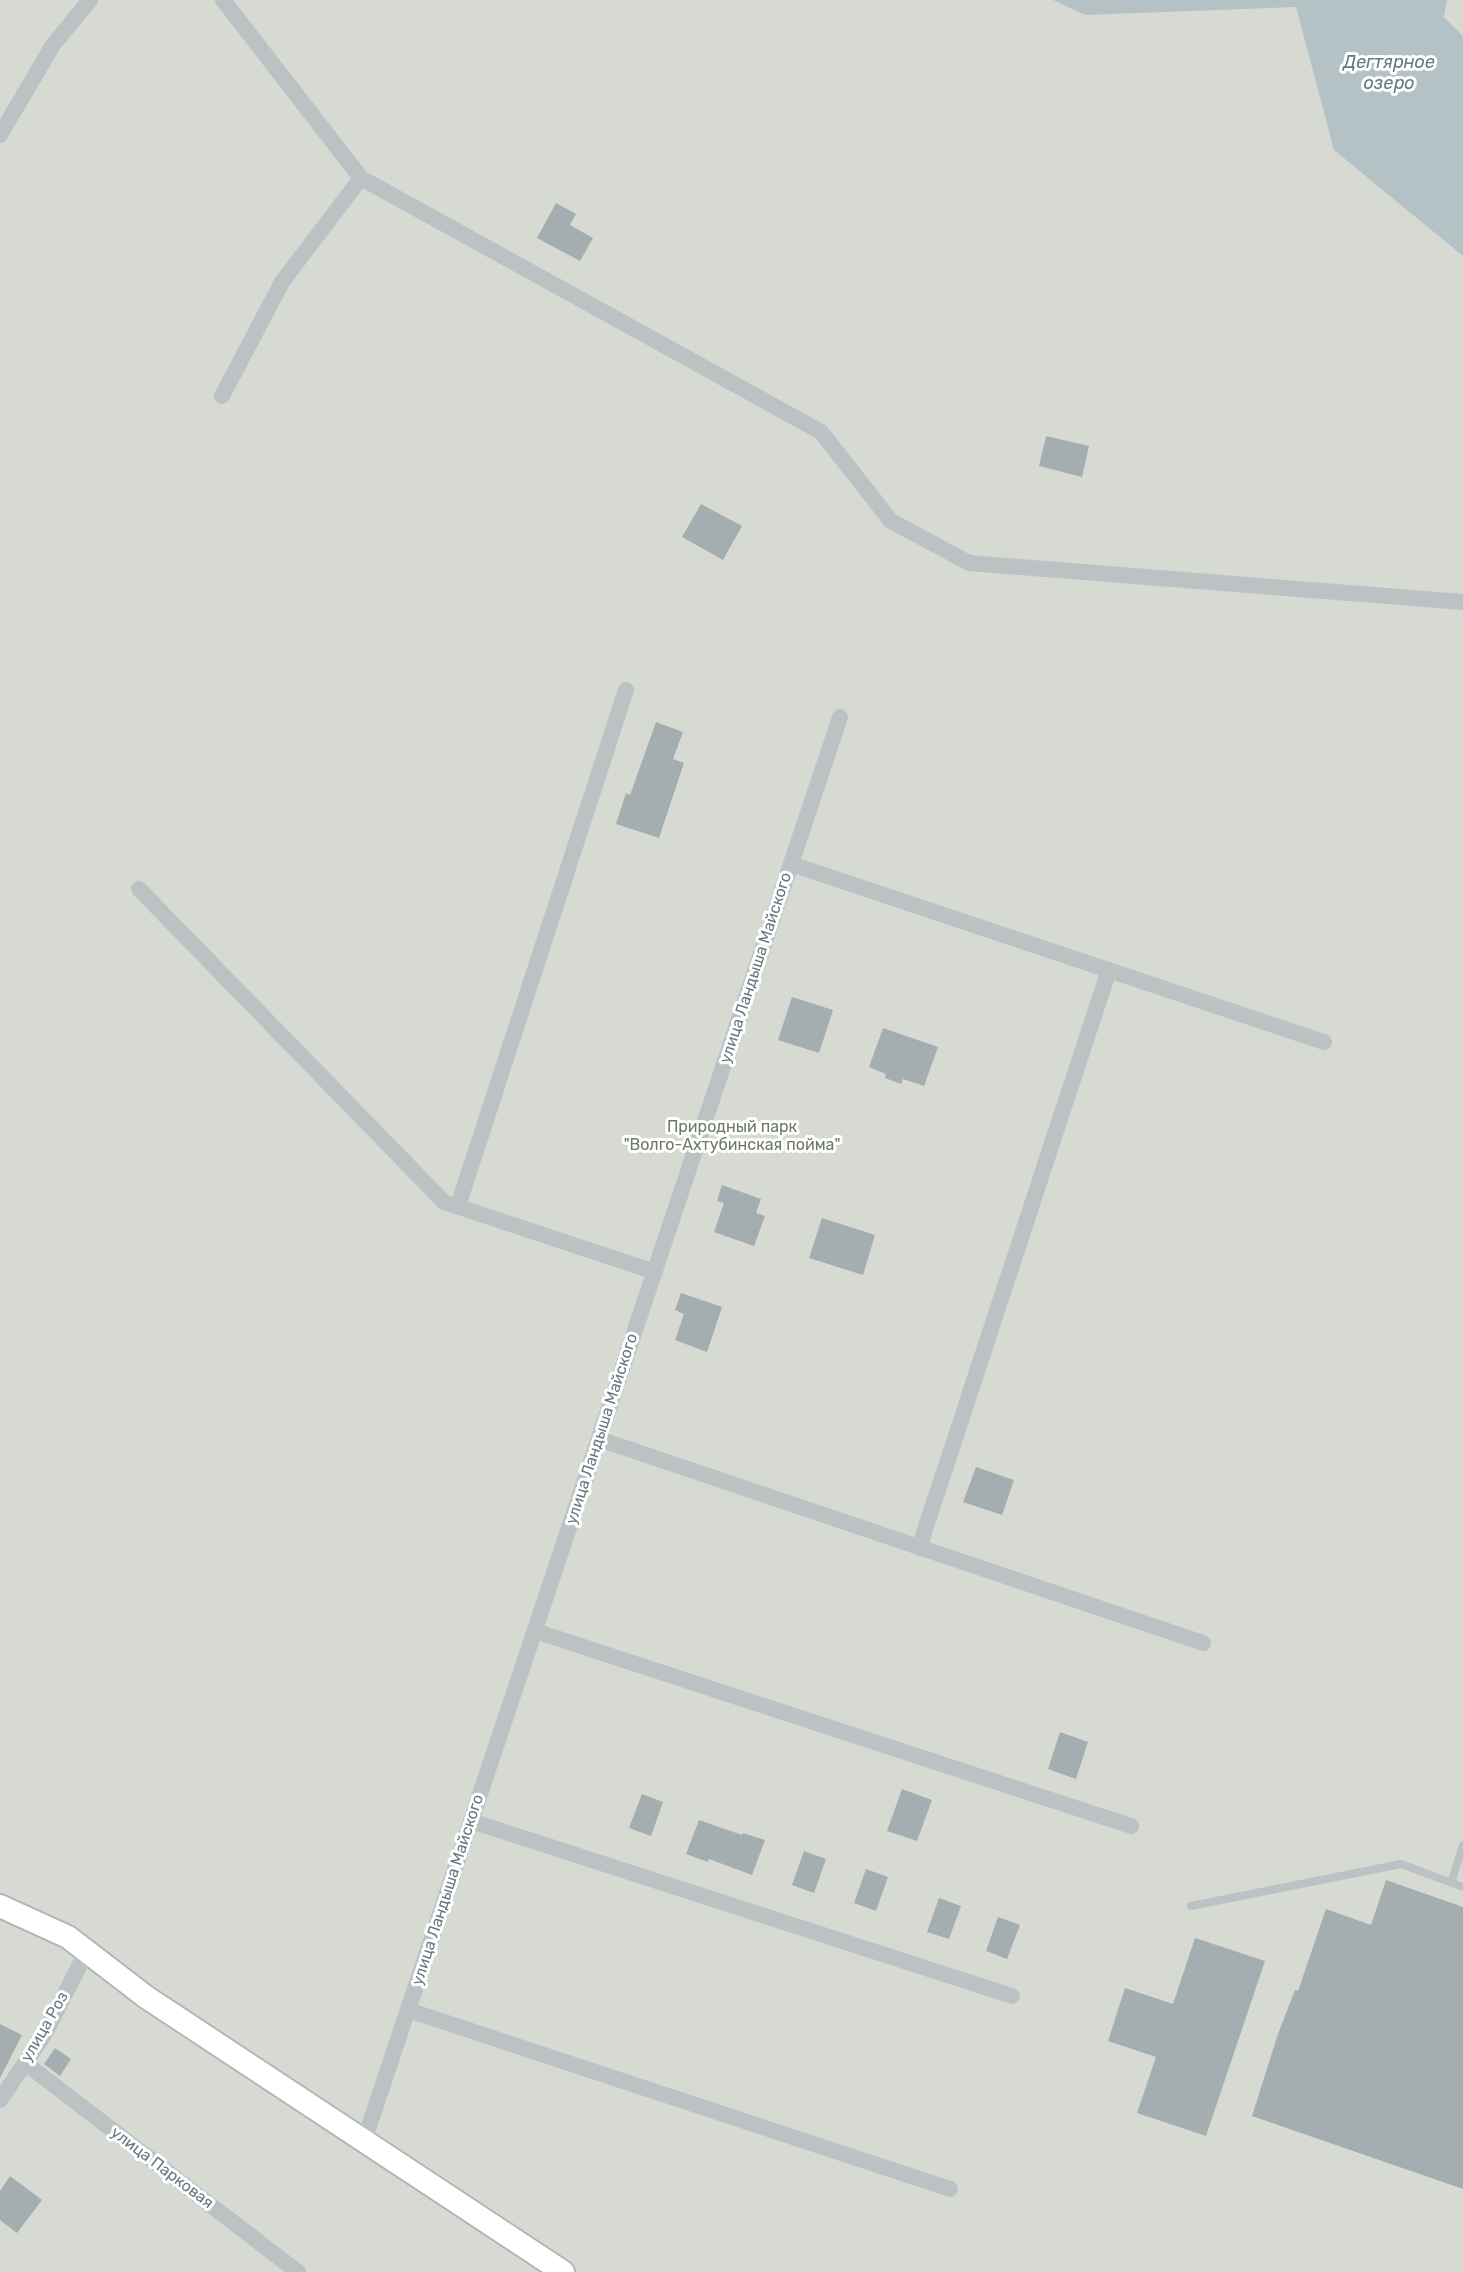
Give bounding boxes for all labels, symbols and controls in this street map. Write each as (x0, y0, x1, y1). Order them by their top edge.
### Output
water label: Дегтярное озеро (1343, 52, 1435, 94)
street label: улица Ландыша Майского (716, 870, 796, 1066)
park label: Природный парк "Волго-Ахтубинская пойма" (624, 1117, 840, 1155)
street label: улица Ландыша Майского (562, 1331, 642, 1527)
street label: улица Ландыша Майского (408, 1792, 488, 1988)
street label: улица Роз (17, 1989, 73, 2065)
street label: улица Парковая (107, 2123, 217, 2213)

